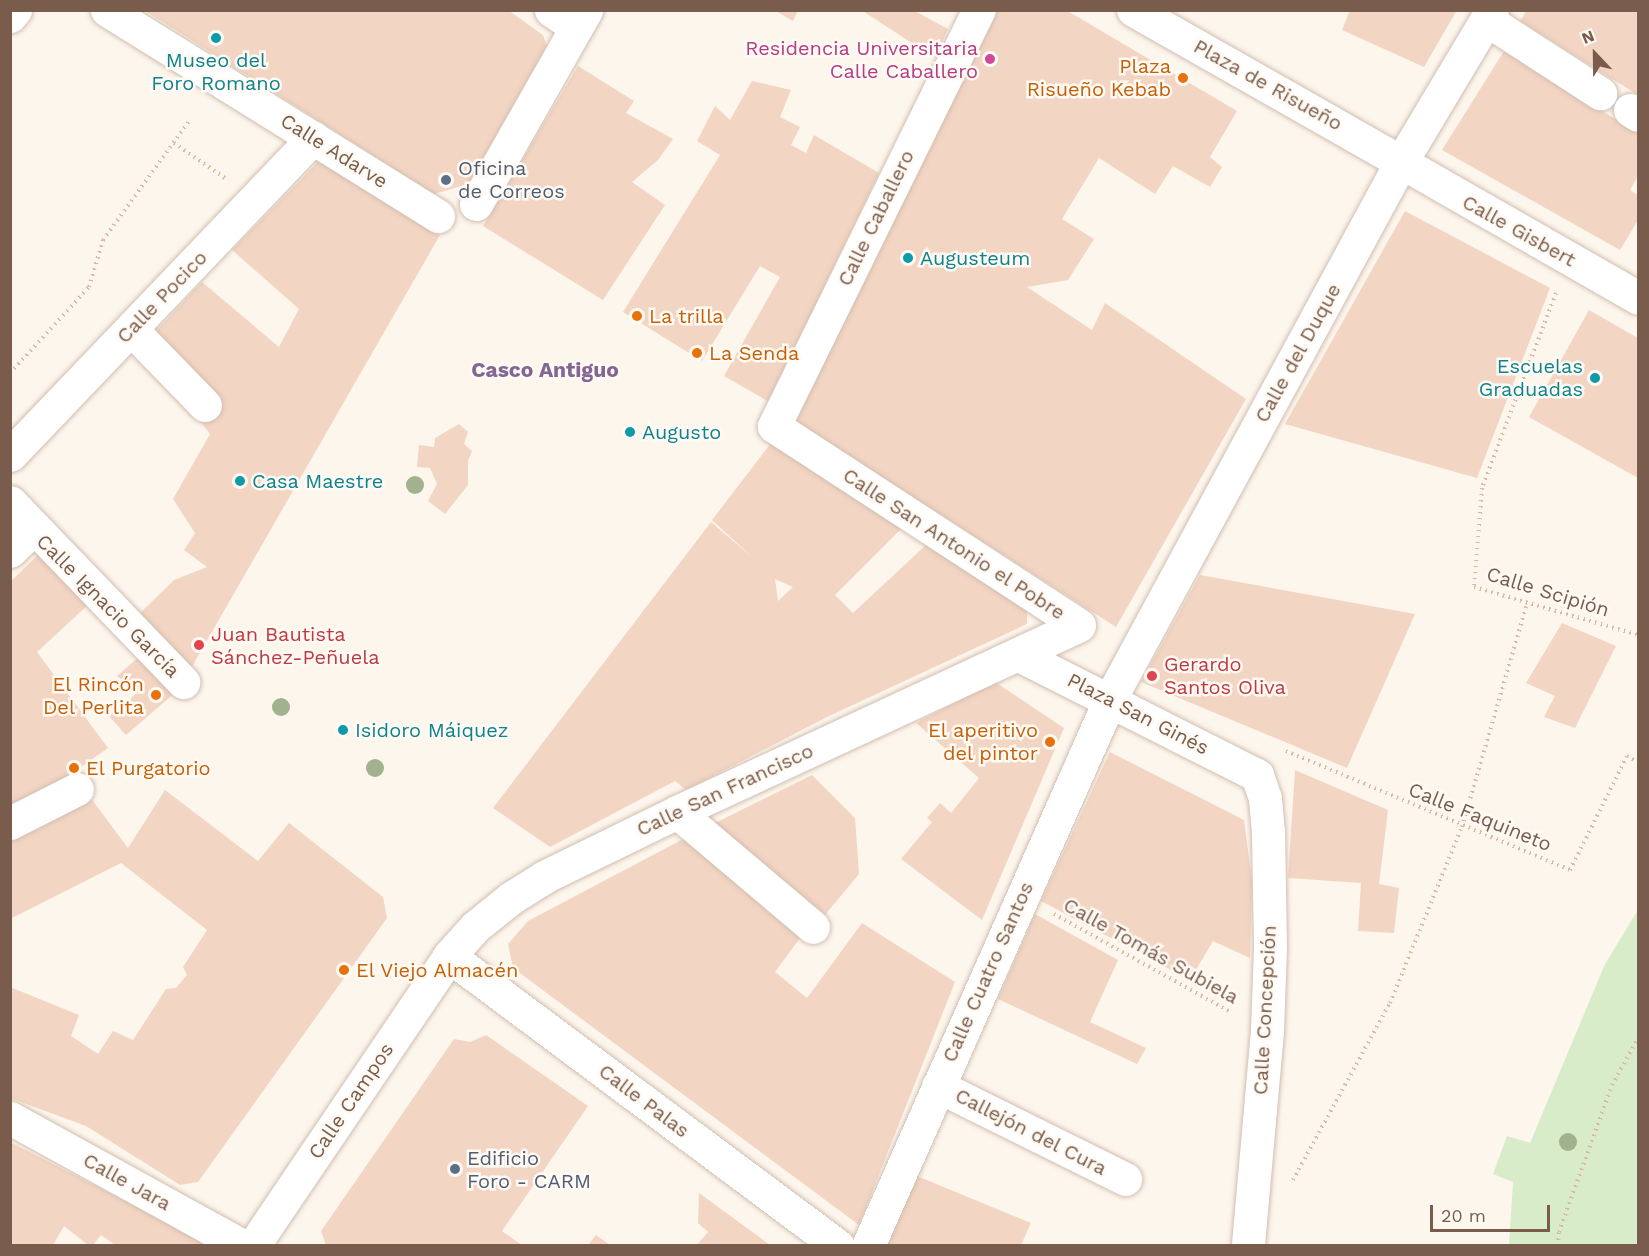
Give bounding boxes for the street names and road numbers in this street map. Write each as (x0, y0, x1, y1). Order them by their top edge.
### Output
street label: Plaza de Risueño (1189, 34, 1347, 136)
street label: Calle Adarve (276, 108, 392, 194)
street label: Calle Caballero (833, 146, 919, 290)
street label: Calle Gisbert (1458, 190, 1580, 272)
street label: Calle Pocico (112, 246, 212, 348)
street label: Calle del Duque (1250, 279, 1346, 427)
street label: Calle San Antonio el Pobre (838, 463, 1070, 625)
street label: Calle Ignacio García (31, 529, 185, 683)
street label: Calle Scipión (1484, 562, 1612, 622)
street label: Plaza San Ginés (1063, 668, 1213, 760)
street label: Calle San Francisco (633, 739, 817, 841)
street label: Calle Faquineto (1405, 777, 1555, 857)
street label: Calle Cuatro Santos (937, 878, 1039, 1066)
street label: Calle Tomás Subiela (1059, 893, 1243, 1009)
street label: Calle Concepción (1249, 925, 1281, 1095)
street label: Calle Campos (303, 1038, 399, 1164)
street label: Calle Palas (594, 1059, 694, 1143)
street label: Callejón del Cura (951, 1083, 1111, 1181)
street label: Calle Jara (79, 1148, 175, 1216)

